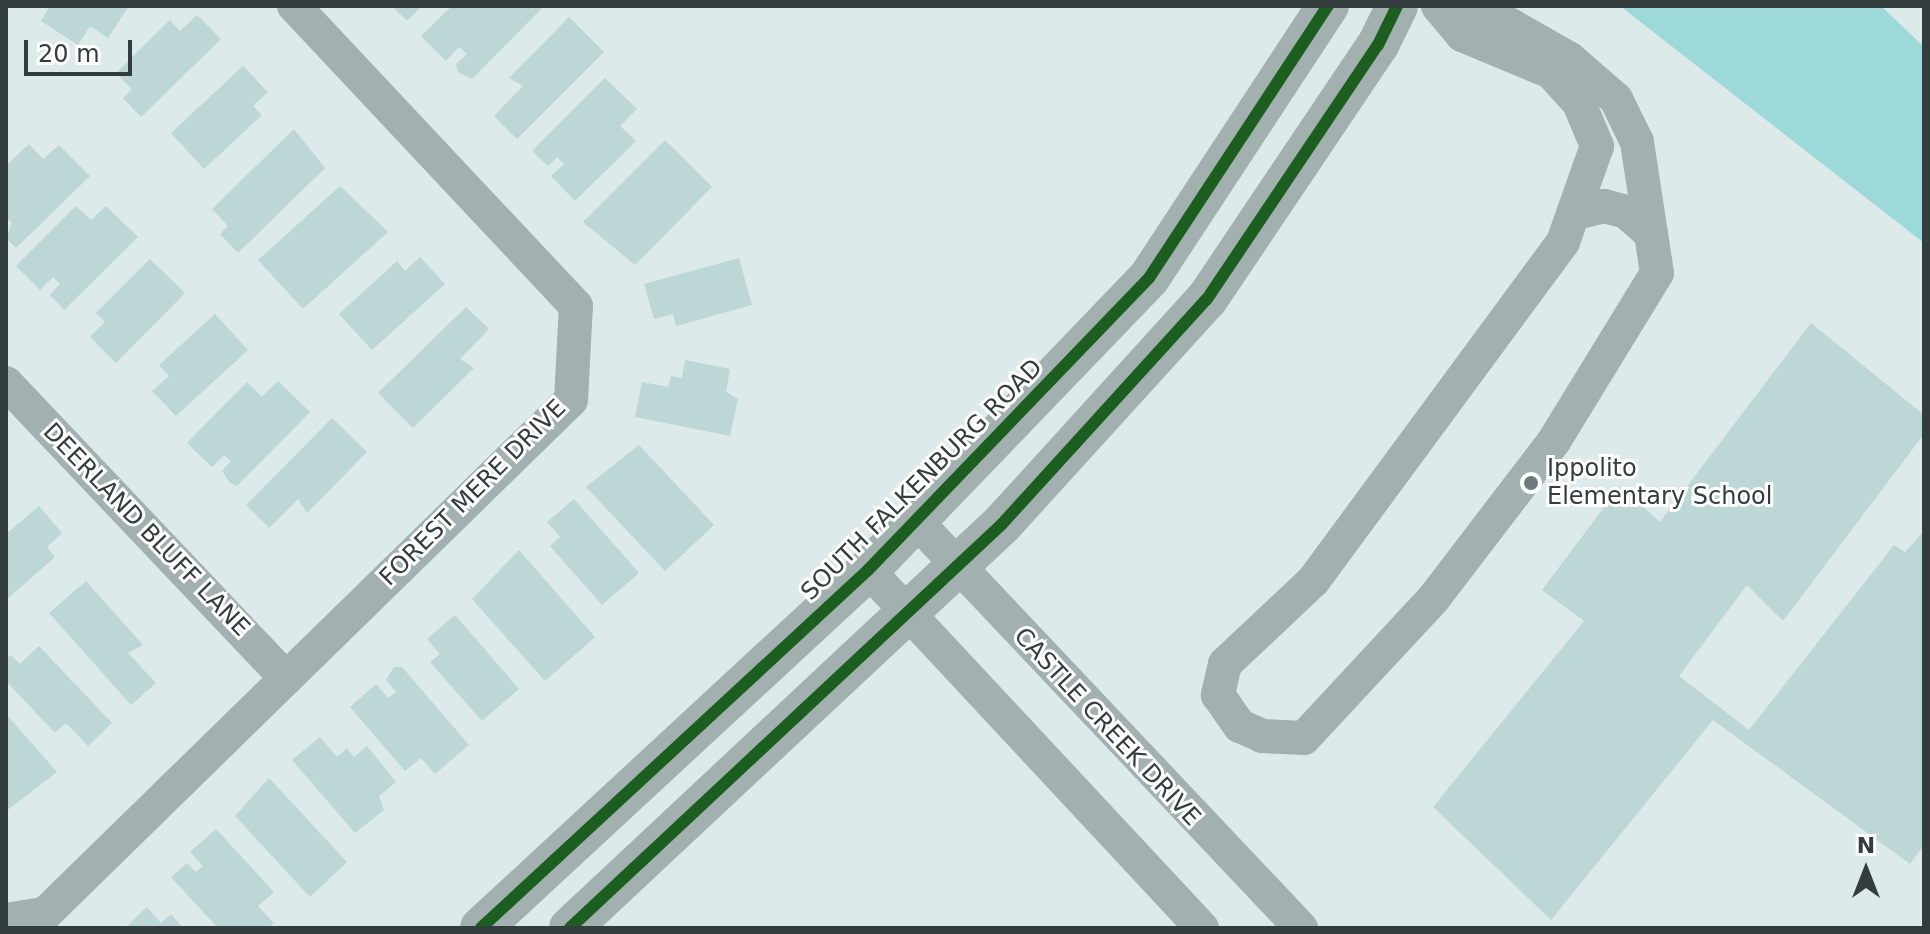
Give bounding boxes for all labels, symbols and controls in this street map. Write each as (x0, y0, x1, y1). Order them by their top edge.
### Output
scale bar (28, 24, 136, 74)
text: 20 m (38, 40, 100, 68)
street label: SOUTH FALKENBURG ROAD (795, 353, 1049, 607)
street label: FOREST MERE DRIVE (374, 394, 572, 592)
street label: DEERLAND BLUFF LANE (37, 418, 255, 642)
place label: Ippolito Elementary School (1547, 455, 1772, 511)
marker: Ippolito Elementary School (1522, 474, 1540, 492)
street label: CASTLE CREEK DRIVE (1008, 622, 1206, 832)
north arrow (1826, 830, 1906, 910)
text: N (1857, 833, 1875, 858)

